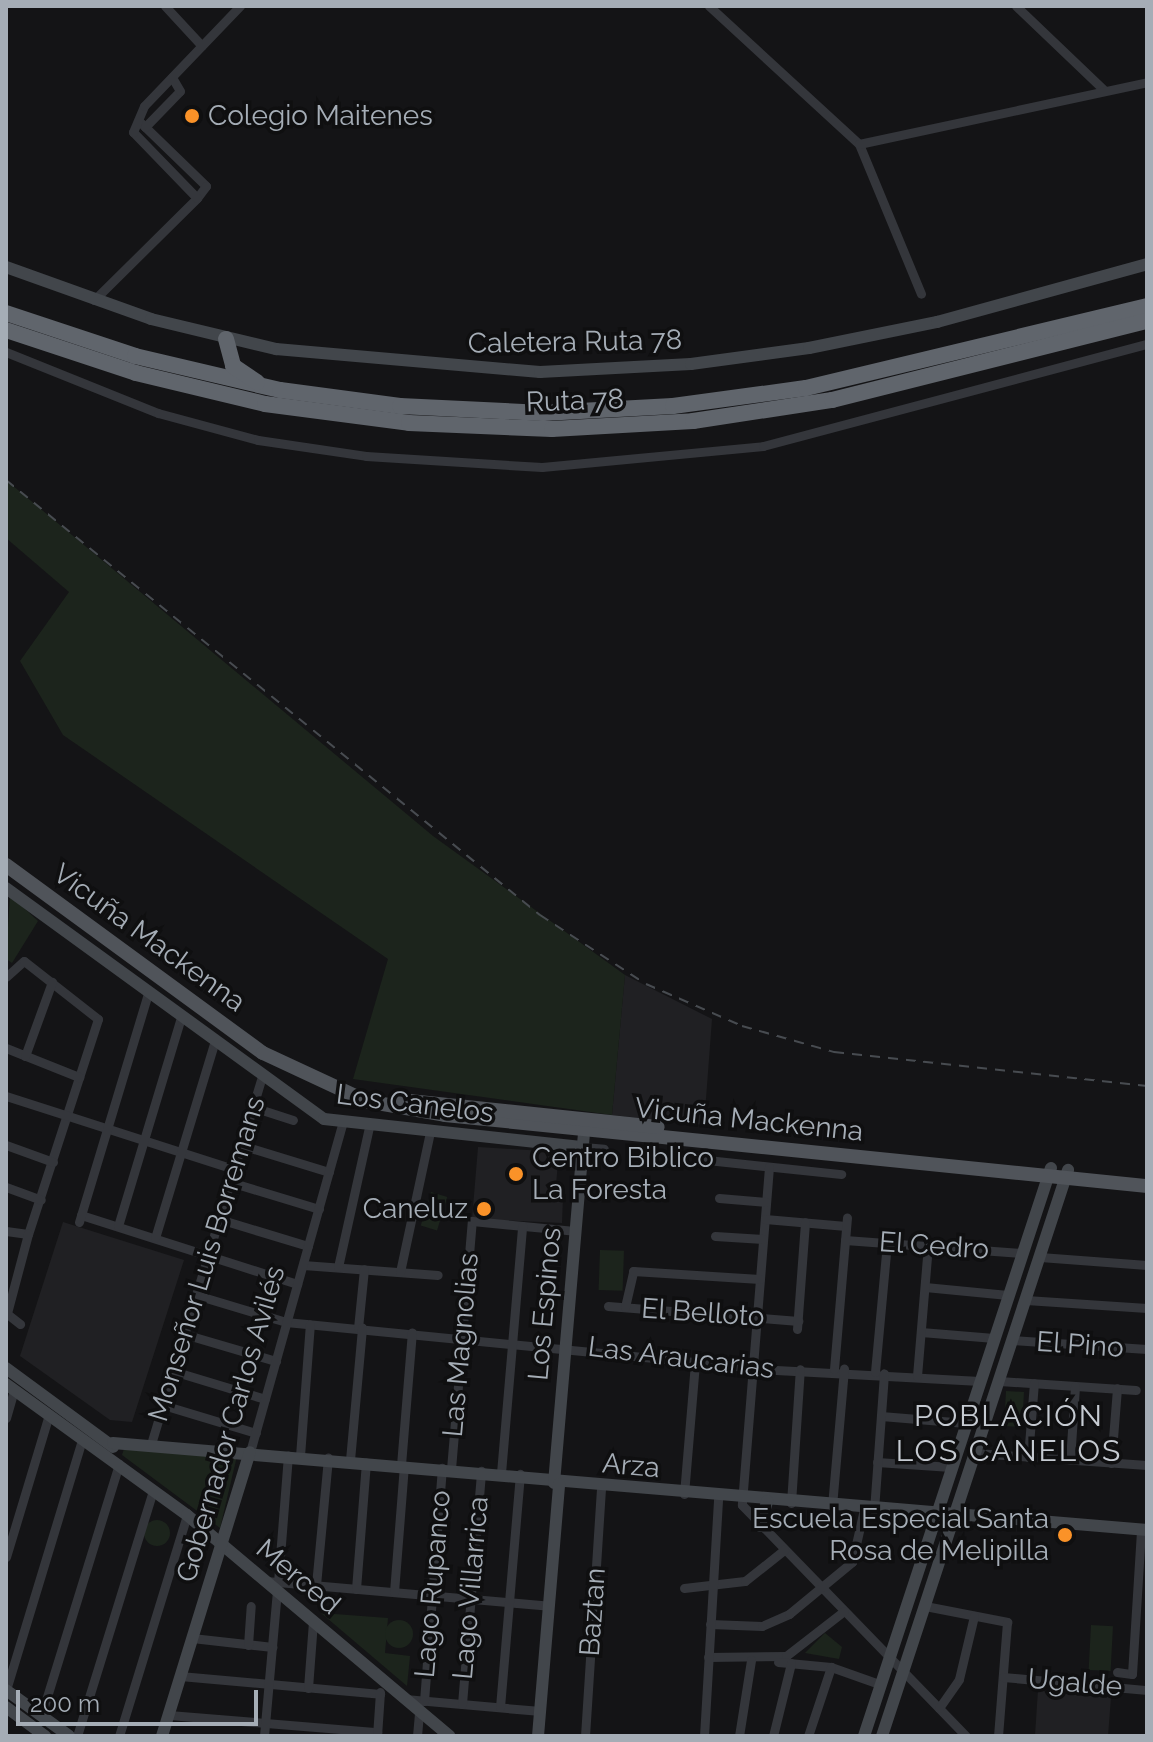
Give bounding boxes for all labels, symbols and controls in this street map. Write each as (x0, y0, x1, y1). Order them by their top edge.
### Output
place label: Colegio Maitenes (208, 99, 433, 133)
marker: Colegio Maitenes (183, 107, 201, 125)
street label: Caletera Ruta 78 (468, 323, 682, 361)
street label: Ruta 78 (525, 382, 625, 420)
street label: Vicuña Mackenna (46, 857, 252, 1019)
street label: Los Canelos (334, 1078, 496, 1130)
street label: Vicuña Mackenna (633, 1091, 865, 1149)
street label: Monseñor Luis Borremans (141, 1092, 273, 1426)
place label: Centro Biblico La Foresta (532, 1141, 714, 1207)
marker: Centro Biblico La Foresta (507, 1165, 525, 1183)
place label: Caneluz (363, 1192, 468, 1226)
marker: Caneluz (475, 1200, 493, 1218)
street label: El Cedro (878, 1225, 990, 1267)
street label: Los Espinos (522, 1226, 568, 1382)
street label: Las Magnolias (436, 1252, 486, 1438)
street label: Gobernador Carlos Avilés (170, 1261, 292, 1587)
street label: El Belloto (640, 1292, 766, 1334)
street label: El Pino (1035, 1325, 1125, 1365)
street label: Las Araucarias (586, 1330, 776, 1386)
district label: POBLACIÓN LOS CANELOS (896, 1398, 1122, 1468)
street label: Arza (601, 1447, 661, 1485)
street label: Lago Rupanco (408, 1489, 458, 1679)
street label: Lago Villarrica (446, 1495, 496, 1681)
place label: Escuela Especial Santa Rosa de Melipilla (751, 1502, 1049, 1568)
marker: Escuela Especial Santa Rosa de Melipilla (1056, 1526, 1074, 1544)
street label: Merced (249, 1532, 347, 1622)
street label: Baztan (573, 1567, 613, 1657)
street label: Ugalde (1026, 1662, 1124, 1704)
scale bar (20, 1674, 262, 1724)
text: 200 m (30, 1689, 100, 1718)

